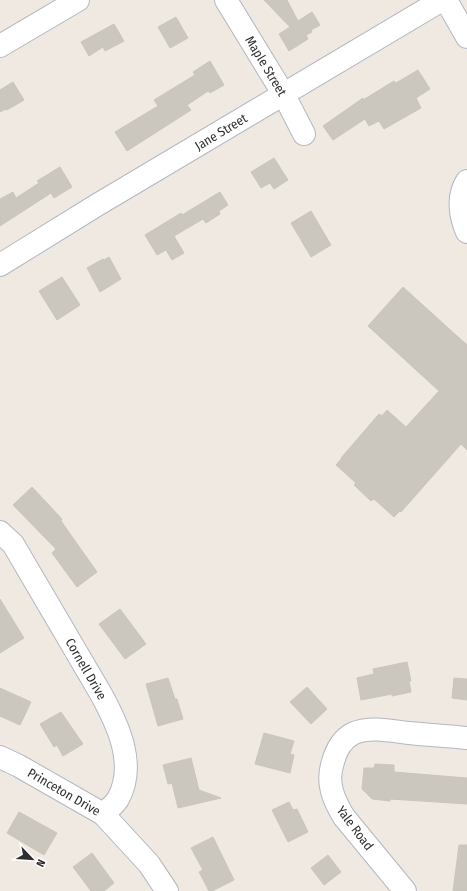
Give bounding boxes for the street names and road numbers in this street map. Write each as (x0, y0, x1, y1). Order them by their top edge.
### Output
street label: Maple Street (242, 33, 290, 99)
street label: Jane Street (192, 110, 250, 153)
street label: Cornell Drive (62, 636, 110, 702)
street label: Princeton Drive (25, 765, 103, 819)
street label: Yale Road (334, 803, 376, 853)

